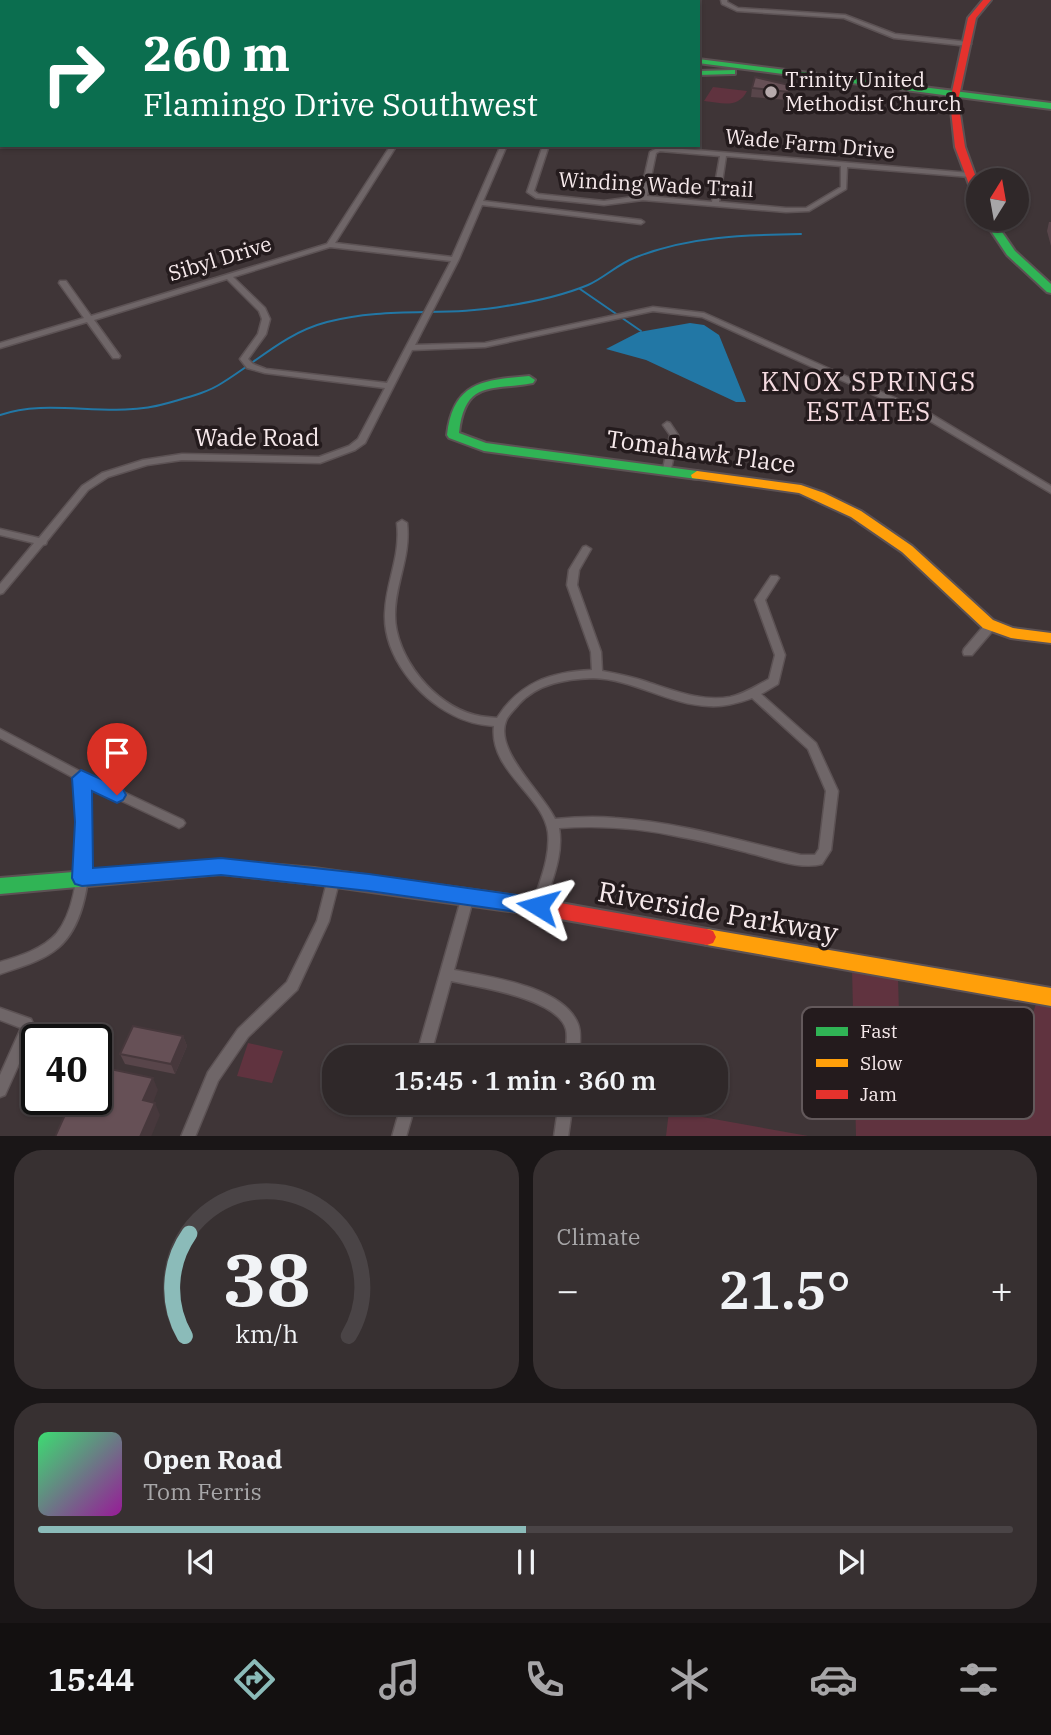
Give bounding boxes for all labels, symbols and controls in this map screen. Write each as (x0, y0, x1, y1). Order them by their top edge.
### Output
text: 260 m (143, 21, 290, 84)
icon: right (28, 28, 119, 119)
place label: Trinity United Methodist Church (785, 65, 962, 117)
text: Flamingo Drive Southwest (143, 83, 538, 125)
marker: Trinity United Methodist Church (763, 84, 779, 100)
street label: Wade Farm Drive (724, 122, 896, 164)
street label: Winding Wade Trail (558, 165, 754, 203)
north arrow (966, 168, 1029, 231)
map controls (966, 168, 1029, 231)
street label: Sibyl Drive (165, 229, 275, 287)
district label: KNOX SPRINGS ESTATES (761, 364, 977, 428)
street label: Wade Road (194, 421, 320, 453)
street label: Tomahawk Place (605, 422, 798, 480)
pin (87, 723, 147, 795)
icon: arrive (98, 734, 136, 772)
position arrow (501, 869, 575, 943)
street label: Riverside Parkway (595, 872, 841, 951)
legend (802, 1007, 1034, 1119)
text: Fast (860, 1019, 898, 1043)
speed limit sign: 40 (21, 1024, 112, 1115)
text: Slow (860, 1051, 902, 1075)
text: 15:45 · 1 min · 360 m (394, 1063, 656, 1097)
text: Jam (860, 1082, 897, 1106)
text: Climate (557, 1221, 640, 1251)
text: 38 (223, 1231, 310, 1326)
text: 21.5° (719, 1256, 851, 1323)
text: − (557, 1265, 579, 1314)
text: + (990, 1265, 1013, 1314)
text: km/h (235, 1316, 298, 1349)
text: Open Road (143, 1442, 282, 1476)
text: Tom Ferris (143, 1476, 262, 1506)
icon: previous (182, 1543, 220, 1581)
icon: pause (507, 1543, 545, 1581)
icon: next (832, 1543, 870, 1581)
icon: directions (230, 1655, 279, 1704)
icon: music (375, 1655, 424, 1704)
icon: phone (520, 1655, 569, 1704)
icon: climate (665, 1655, 714, 1704)
icon: car (809, 1655, 858, 1704)
icon: filters (954, 1655, 1003, 1704)
text: 15:44 (48, 1658, 134, 1700)

